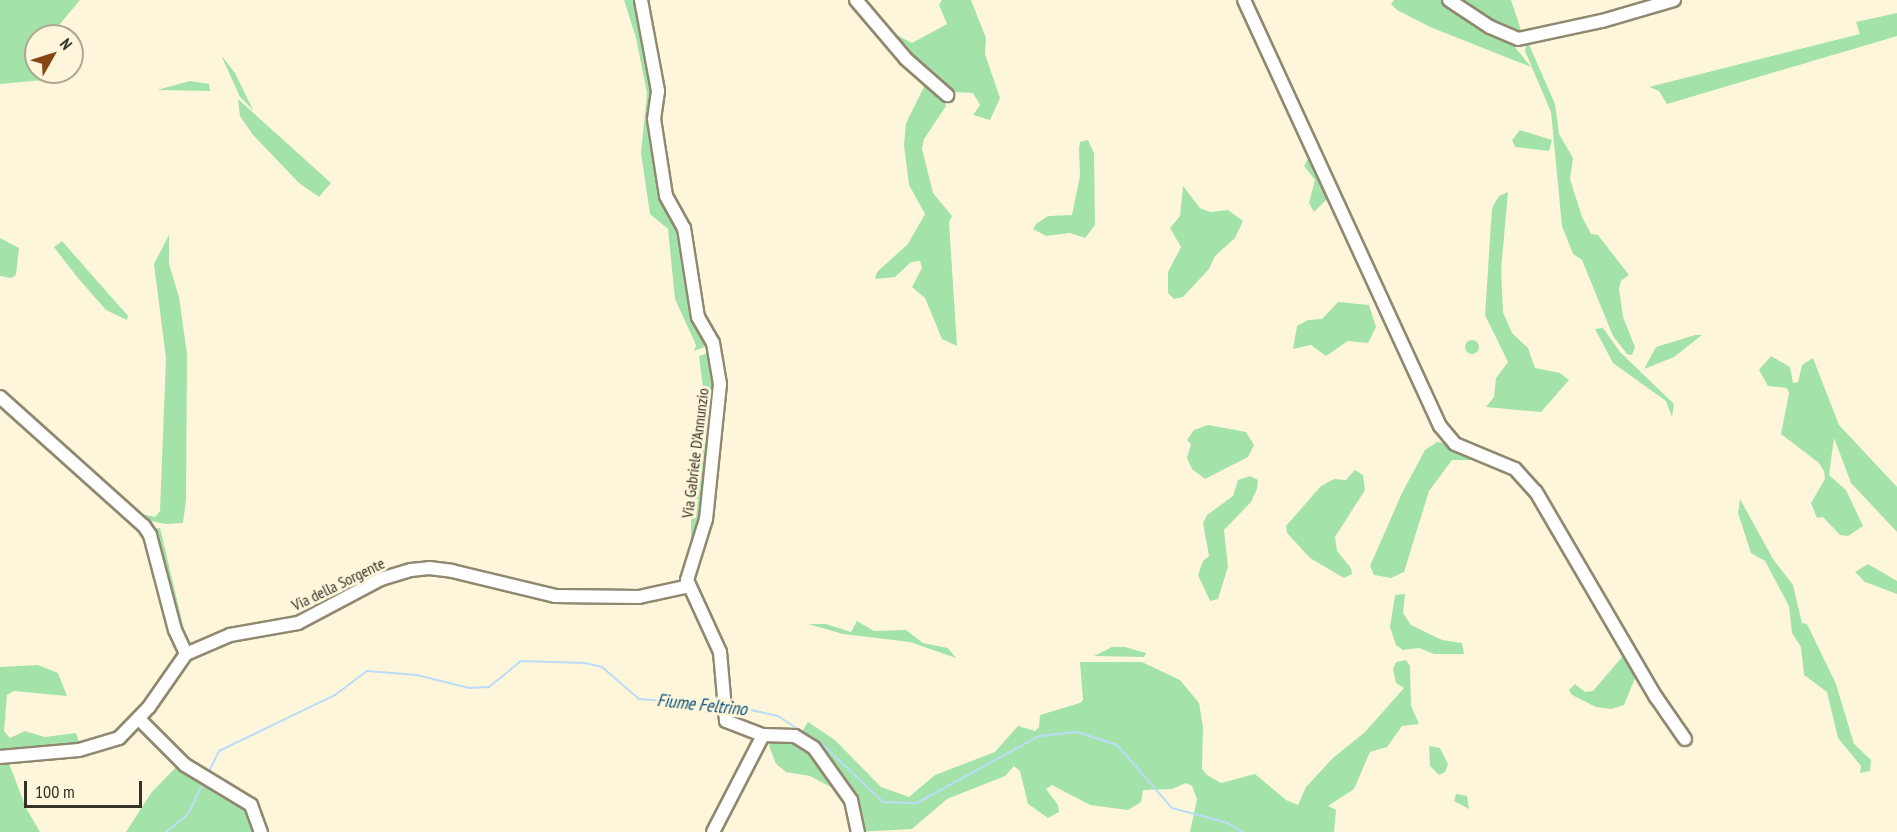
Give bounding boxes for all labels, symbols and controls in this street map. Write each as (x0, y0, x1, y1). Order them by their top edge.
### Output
north arrow (24, 24, 84, 84)
text: N (56, 34, 77, 54)
street label: Via Gabriele D'Annunzio (677, 387, 713, 519)
street label: Via della Sorgente (288, 553, 388, 615)
water label: Fiume Feltrino (656, 690, 748, 720)
scale bar (27, 769, 146, 807)
text: 100 m (35, 780, 75, 803)

